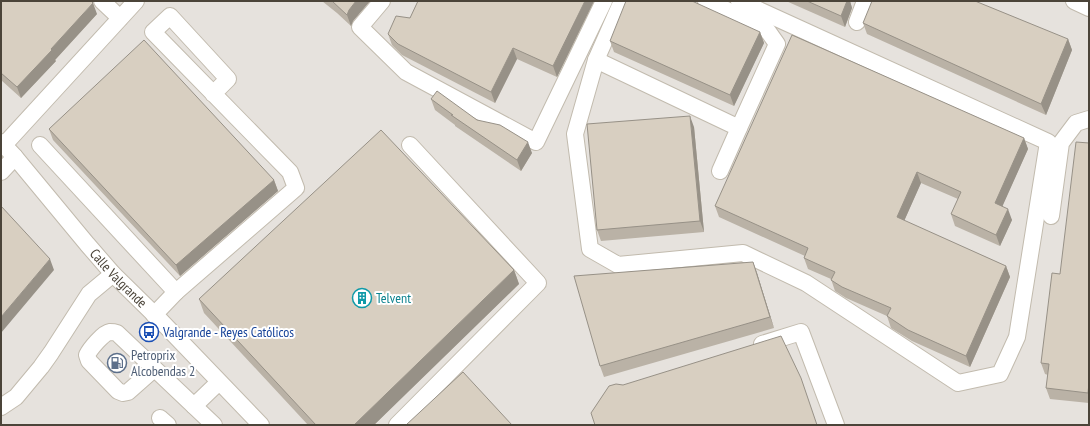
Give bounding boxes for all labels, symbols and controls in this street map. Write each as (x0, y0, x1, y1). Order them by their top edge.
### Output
street label: Calle Valgrande (86, 245, 151, 312)
building icon: Telvent (351, 287, 373, 309)
place label: Telvent (376, 289, 411, 307)
bus stop icon: Valgrande - Reyes Católicos (138, 321, 160, 343)
place label: Valgrande - Reyes Católicos (162, 323, 294, 341)
place label: Petroprix Alcobendas 2 (131, 346, 195, 380)
fuel station icon: Petroprix Alcobendas 2 (106, 352, 128, 374)

